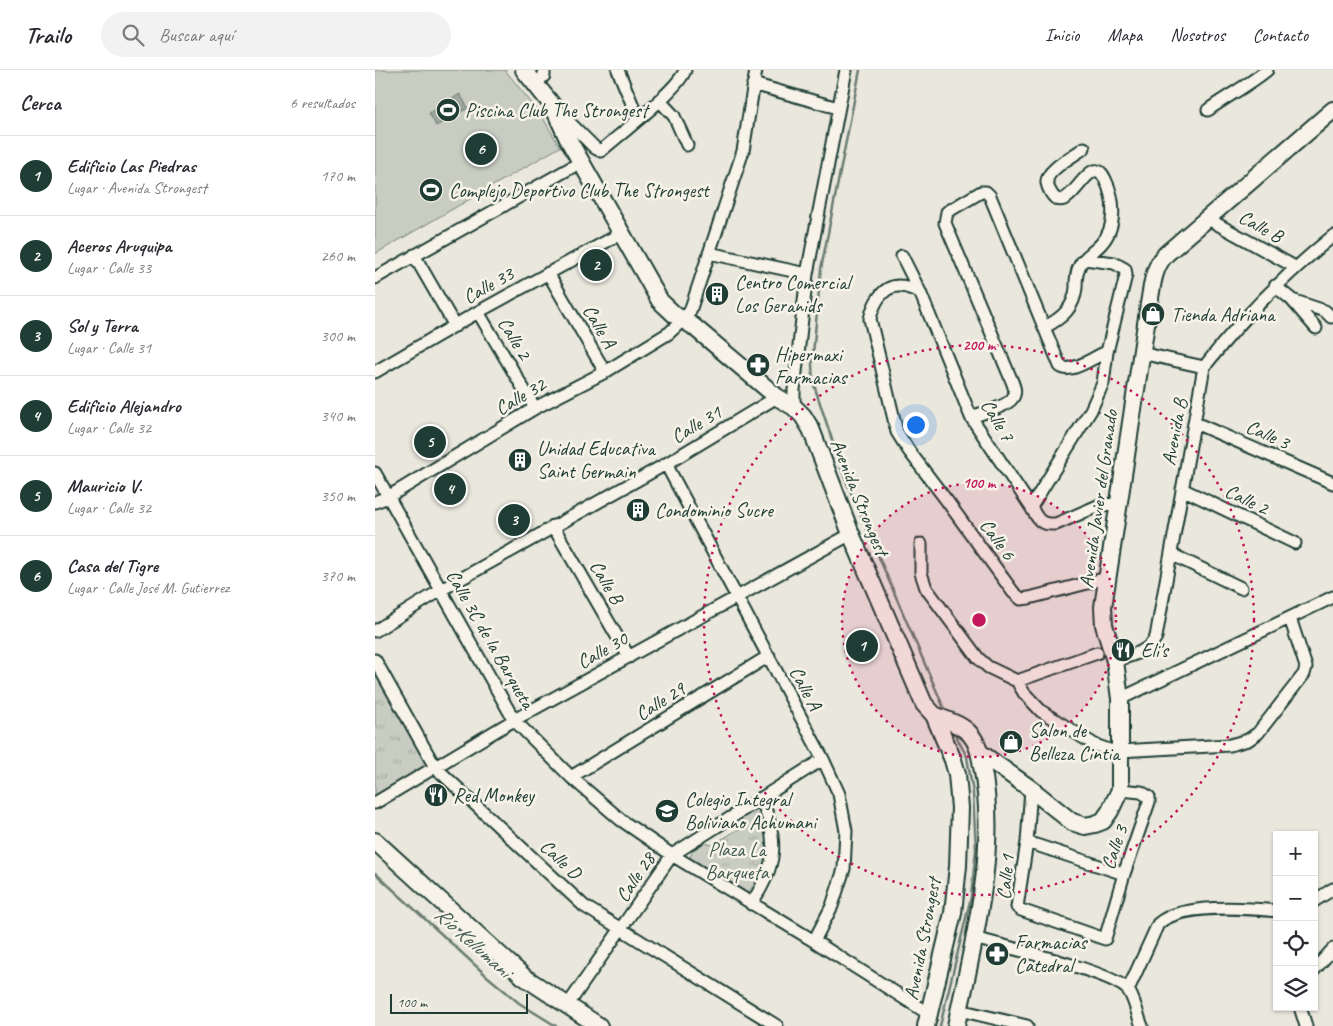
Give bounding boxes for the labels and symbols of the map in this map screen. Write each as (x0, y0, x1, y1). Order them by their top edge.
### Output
sports icon: Piscina Club The Strongest (435, 97, 461, 123)
place label: Piscina Club The Strongest (465, 98, 651, 123)
pin: 6 (465, 130, 497, 168)
sports icon: Complejo Deportivo Club The Strongest (418, 177, 444, 203)
place label: Complejo Deportivo Club The Strongest (449, 178, 711, 203)
street label: Calle B (1234, 204, 1289, 249)
pin: 2 (580, 246, 612, 284)
street label: Calle 33 (458, 260, 520, 310)
place label: Centro Comercial Los Geranids (735, 270, 853, 318)
building icon: Centro Comercial Los Geranids (704, 281, 730, 307)
street label: Calle A (577, 300, 622, 353)
shop icon: Tienda Adriana (1140, 301, 1166, 327)
place label: Tienda Adriana (1171, 302, 1276, 327)
street label: Calle 2 (492, 312, 538, 366)
text: 200 m (963, 336, 997, 355)
place label: Hipermaxi Farmacias (775, 342, 849, 390)
pharmacy icon: Hipermaxi Farmacias (745, 352, 771, 378)
street label: Calle 32 (490, 371, 552, 421)
street label: Calle 7 (975, 394, 1020, 447)
street label: Avenida B (1156, 395, 1193, 467)
street label: Calle 31 (667, 399, 727, 449)
street label: Avenida Javier del Granado (1074, 407, 1124, 590)
your location (903, 412, 929, 438)
street label: Calle 3 (1242, 414, 1295, 456)
pin: 5 (414, 423, 446, 461)
street label: Avenida Strongest (825, 435, 896, 562)
place label: Unidad Educativa Saint Germain (537, 436, 657, 484)
building icon: Unidad Educativa Saint Germain (507, 447, 533, 473)
pin: 4 (434, 470, 466, 508)
text: 100 m (963, 474, 997, 493)
street label: Calle 2 (1221, 478, 1274, 521)
building icon: Condominio Sucre (625, 497, 651, 523)
place label: Condominio Sucre (655, 498, 774, 523)
pin: 3 (498, 501, 530, 539)
street label: Calle 6 (974, 514, 1022, 566)
street label: Calle B (584, 556, 630, 610)
street label: Calle 3C de la Barqueta (441, 565, 542, 715)
centre of rings (970, 611, 988, 629)
street label: Calle 30 (572, 625, 634, 675)
pin: 1 (846, 627, 878, 665)
restaurant icon: Eli's (1110, 637, 1136, 663)
place label: Eli's (1141, 638, 1170, 663)
street label: Calle A (784, 662, 828, 715)
street label: Calle 29 (631, 675, 692, 726)
place label: Salon de Belleza Cintia (1029, 718, 1121, 766)
shop icon: Salon de Belleza Cintia (998, 729, 1024, 755)
restaurant icon: Red Monkey (423, 782, 449, 808)
place label: Red Monkey (453, 783, 536, 808)
place label: Colegio Integral Boliviano Achumani (685, 787, 818, 835)
school or university icon: Colegio Integral Boliviano Achumani (654, 798, 680, 824)
street label: Calle 3 (1095, 820, 1134, 873)
street label: Calle D (535, 834, 588, 886)
park label: Plaza La Barqueta (705, 837, 770, 885)
street label: Calle 28 (610, 846, 662, 907)
street label: Calle 1 (991, 852, 1020, 901)
street label: Avenida Strongest (898, 873, 947, 1002)
water label: Río Kellumani (430, 901, 520, 986)
place label: Farmacias Catedral (1015, 930, 1089, 978)
pharmacy icon: Farmacias Catedral (984, 941, 1010, 967)
scale bar (390, 991, 527, 1014)

